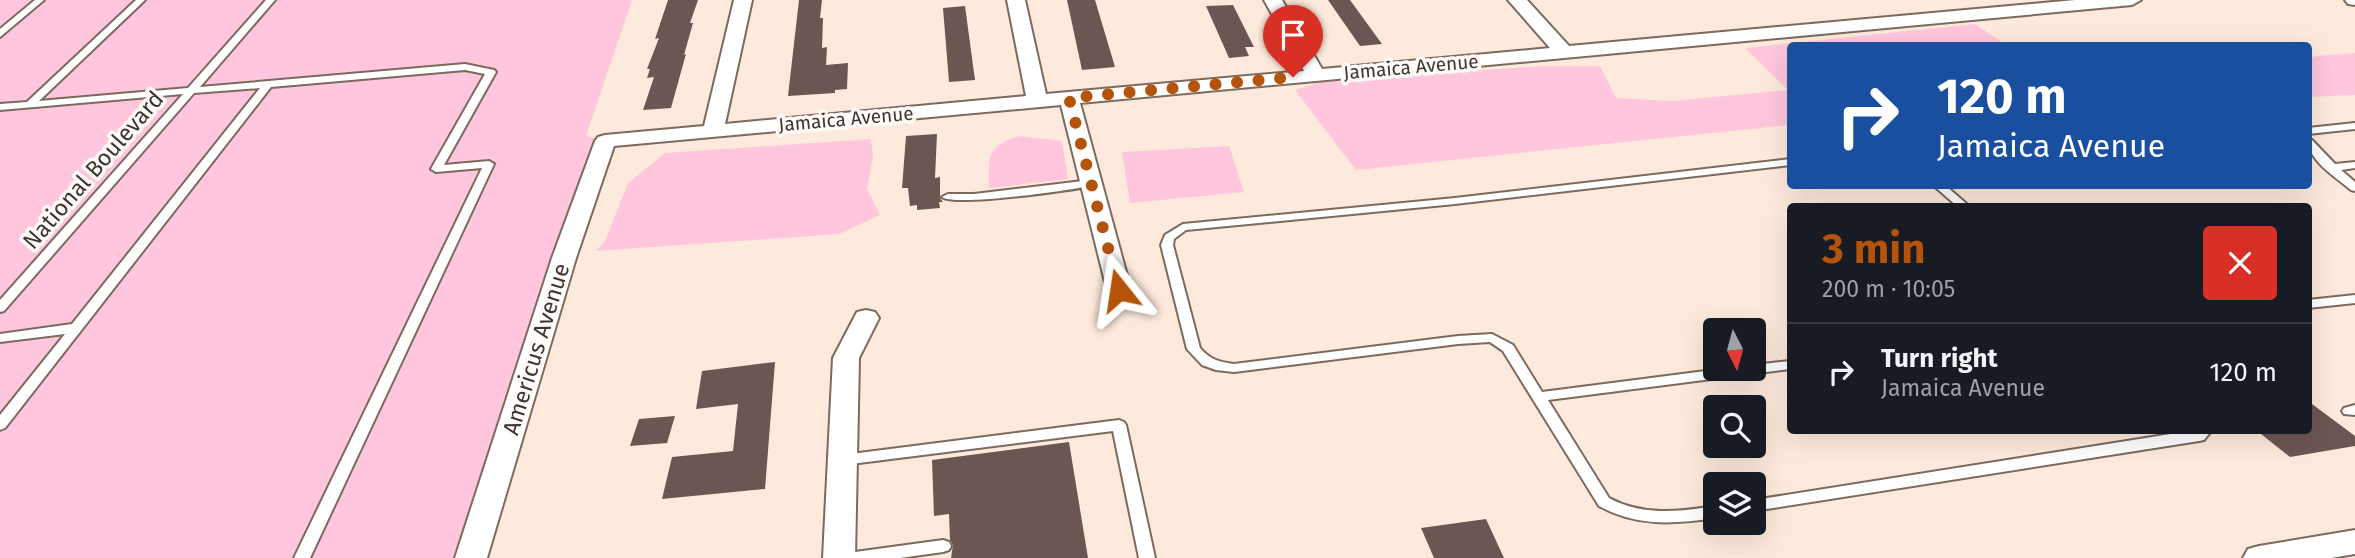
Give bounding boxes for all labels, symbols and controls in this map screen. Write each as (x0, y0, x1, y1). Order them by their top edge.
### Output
pin (1263, 5, 1323, 77)
icon: arrive (1274, 16, 1312, 54)
street label: Jamaica Avenue (1343, 50, 1479, 84)
text: 120 m (1937, 67, 2067, 126)
icon: right (1822, 70, 1913, 161)
street label: National Boulevard (17, 85, 169, 255)
street label: Jamaica Avenue (778, 102, 914, 136)
text: Jamaica Avenue (1937, 127, 2165, 165)
text: 3 min (1822, 224, 1925, 274)
button: close (2203, 226, 2277, 300)
position arrow (1082, 253, 1156, 327)
street label: Americus Avenue (497, 260, 575, 438)
text: 200 m · 10:05 (1822, 275, 1955, 303)
north arrow (1703, 318, 1766, 382)
map controls (1703, 318, 1766, 535)
text: Turn right (1881, 343, 1998, 374)
icon: right (1822, 353, 1860, 391)
text: 120 m (2209, 357, 2277, 388)
text: Jamaica Avenue (1881, 374, 2045, 402)
button: search (1703, 395, 1766, 458)
button: layers (1703, 472, 1766, 535)

